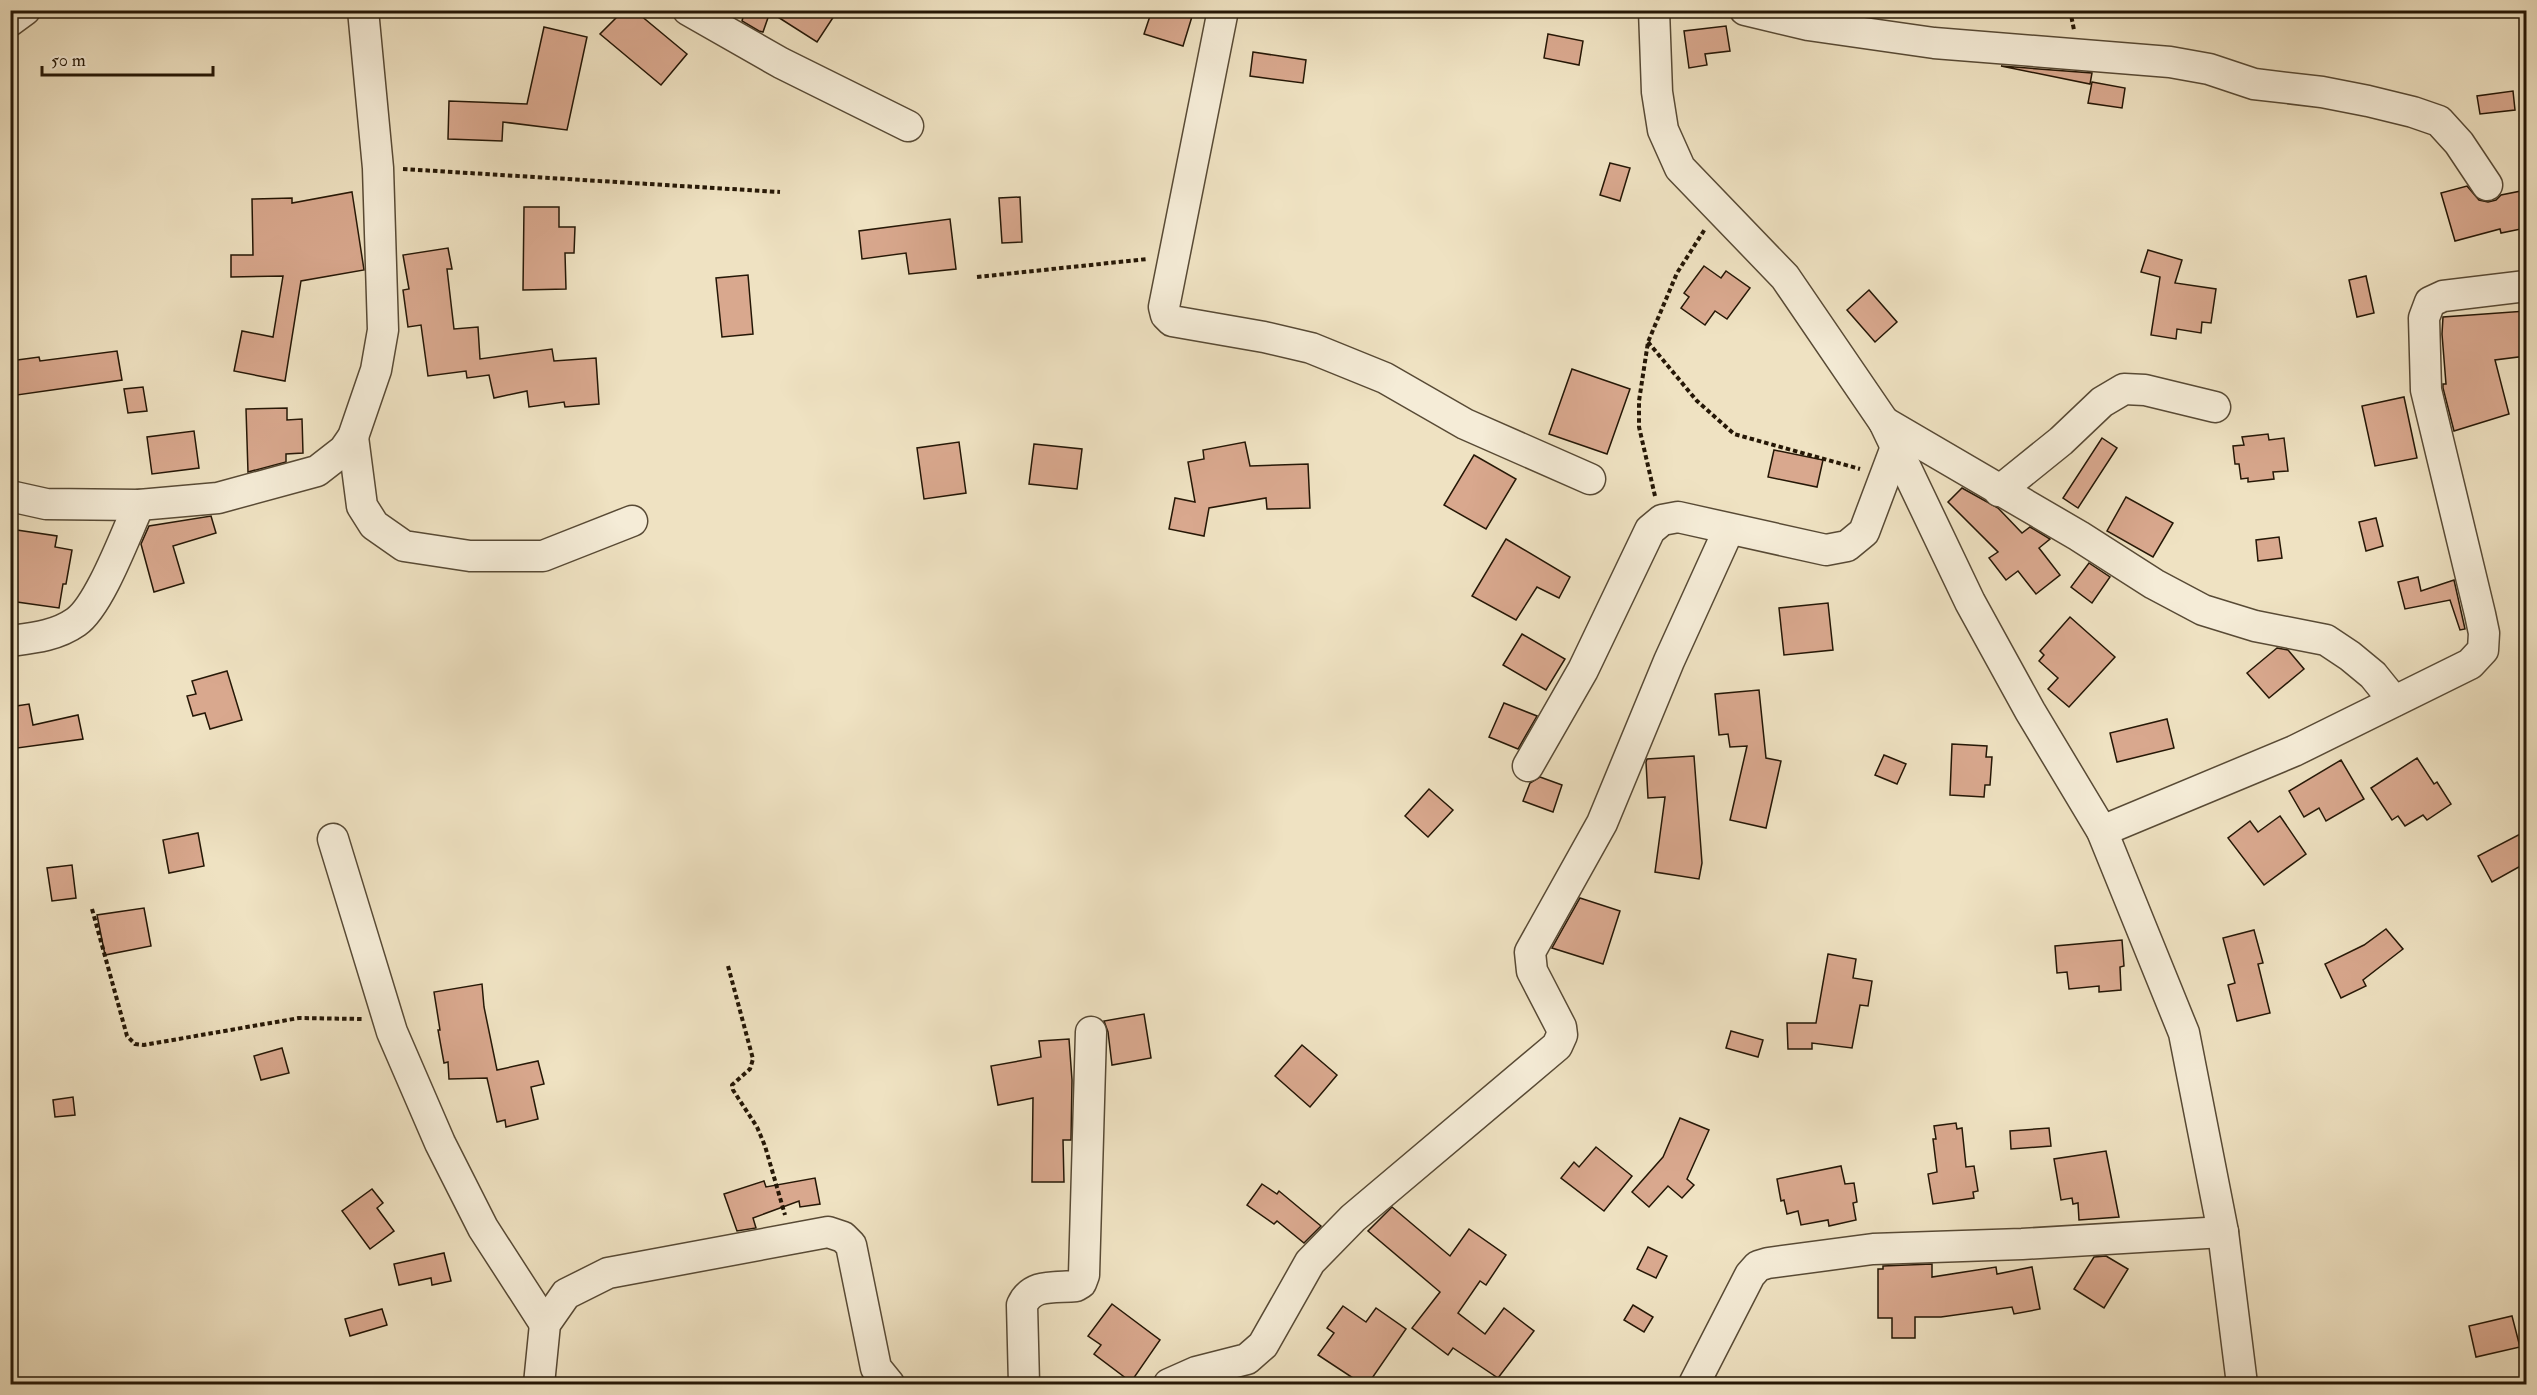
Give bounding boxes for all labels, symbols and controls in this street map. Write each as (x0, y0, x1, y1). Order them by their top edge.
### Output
scale bar (42, 39, 213, 77)
text: 50 m (51, 49, 86, 72)

